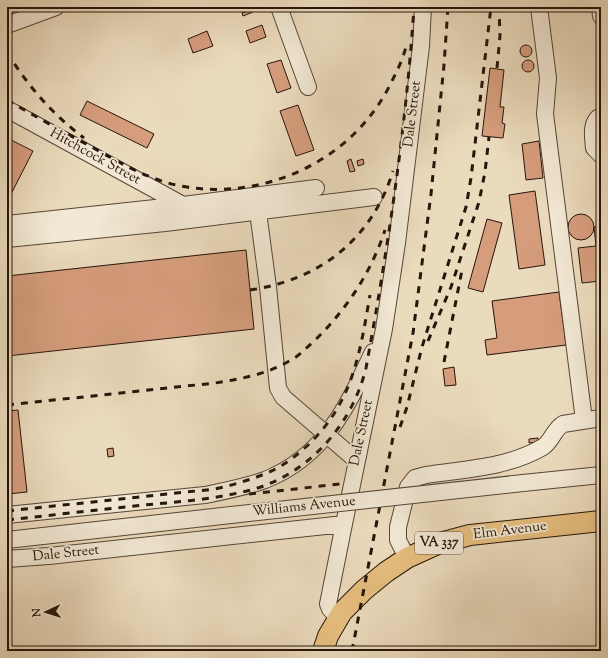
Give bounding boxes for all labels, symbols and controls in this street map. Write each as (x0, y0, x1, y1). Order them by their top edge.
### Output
street label: Dale Street (399, 79, 427, 148)
street label: Hitchcock Street (46, 124, 144, 190)
street label: Dale Street (345, 398, 379, 468)
street label: Williams Avenue (251, 492, 357, 522)
street label: Elm Avenue (472, 517, 548, 545)
road number: VA 337 (415, 532, 463, 554)
street label: Dale Street (32, 541, 101, 567)
north arrow (26, 592, 66, 632)
text: N (29, 607, 45, 619)

